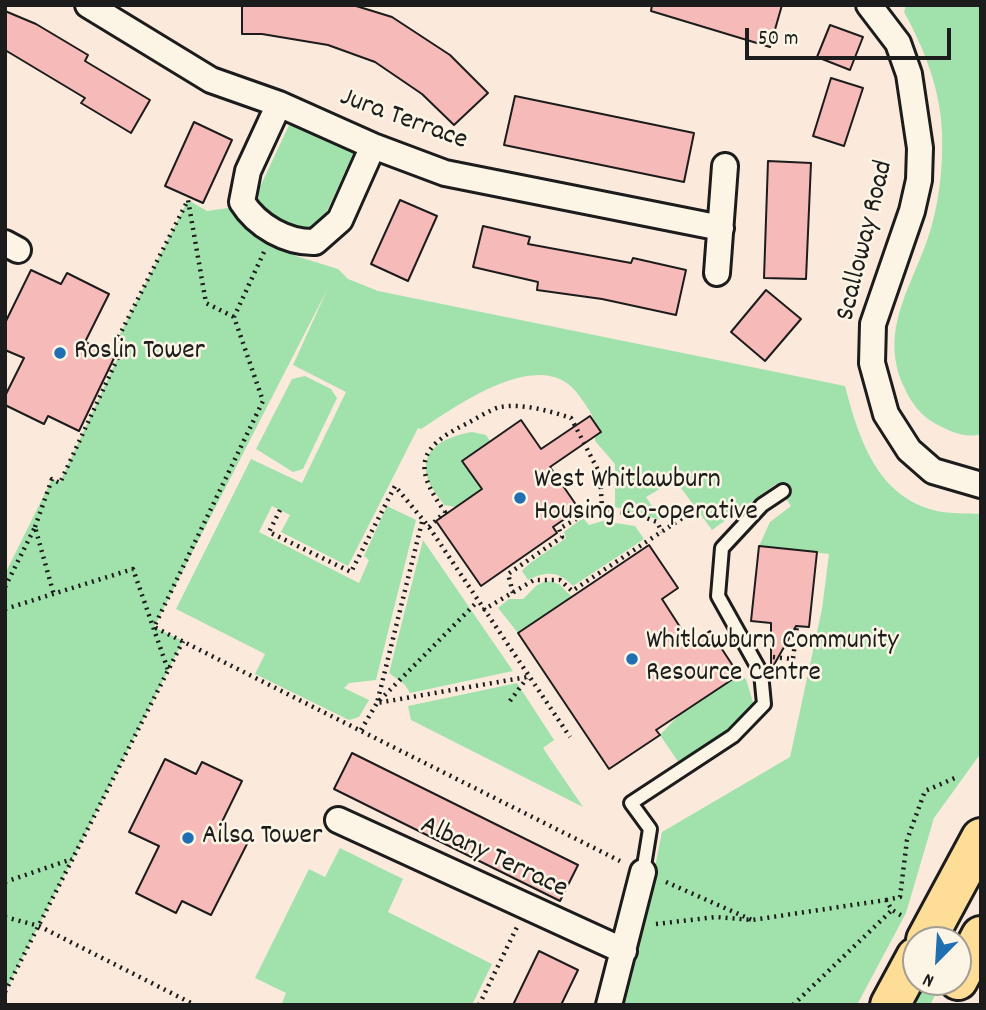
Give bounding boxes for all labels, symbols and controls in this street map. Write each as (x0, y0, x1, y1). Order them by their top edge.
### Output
scale bar (748, 14, 954, 58)
text: 50 m (758, 25, 798, 55)
street label: Jura Terrace (335, 82, 471, 160)
street label: Scalloway Road (831, 157, 903, 325)
place label: Roslin Tower (74, 336, 205, 370)
marker: Roslin Tower (52, 345, 68, 361)
place label: West Whitlawburn Housing Co-operative (534, 465, 758, 531)
marker: West Whitlawburn Housing Co-operative (512, 490, 528, 506)
place label: Whitlawburn Community Resource Centre (646, 626, 899, 692)
marker: Whitlawburn Community Resource Centre (624, 651, 640, 667)
street label: Albany Terrace (414, 810, 572, 908)
place label: Ailsa Tower (202, 821, 322, 855)
marker: Ailsa Tower (180, 830, 196, 846)
north arrow (902, 926, 972, 996)
text: N (919, 965, 939, 993)

